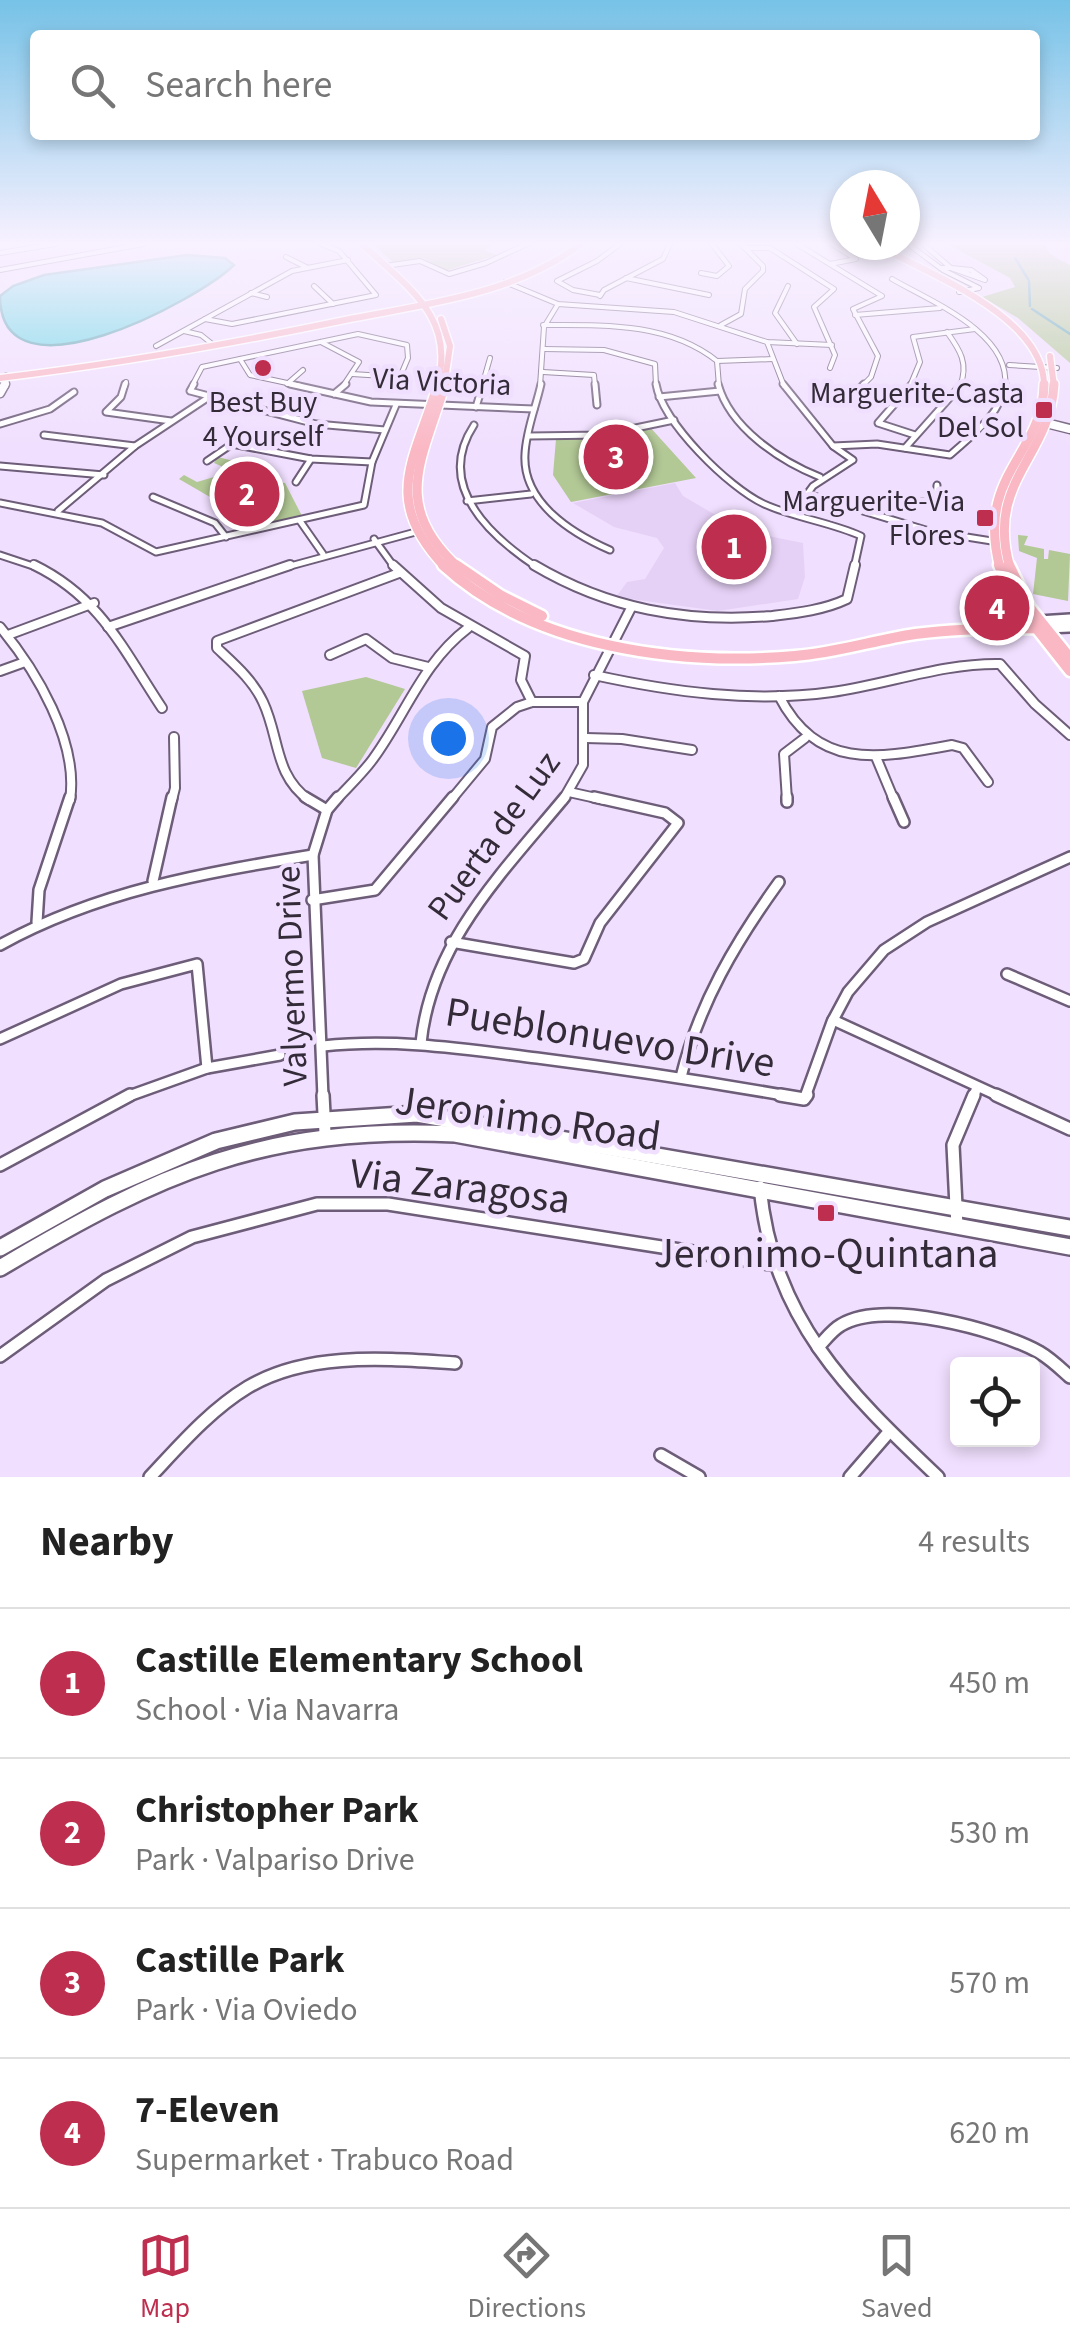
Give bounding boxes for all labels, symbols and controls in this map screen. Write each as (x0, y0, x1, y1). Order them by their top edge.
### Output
search box (30, 30, 1040, 140)
icon: search (65, 58, 120, 113)
text: Search here (145, 58, 332, 112)
north arrow (830, 170, 920, 260)
marker: Best Buy 4 Yourself (252, 357, 274, 379)
street label: Via Victoria (371, 357, 513, 407)
place label: Marguerite-Casta Del Sol (810, 372, 1024, 449)
place label: Best Buy 4 Yourself (203, 381, 325, 458)
marker: Marguerite-Casta Del Sol (1033, 399, 1055, 421)
pin: 3 (584, 420, 648, 494)
pin: 2 (214, 456, 280, 532)
place label: Marguerite-Via Flores (782, 480, 965, 557)
marker: Marguerite-Via Flores (974, 507, 996, 529)
pin: 1 (702, 510, 766, 584)
pin: 4 (964, 570, 1030, 646)
your location (423, 713, 474, 764)
street label: Puerta de Luz (415, 741, 573, 931)
street label: Valyermo Drive (263, 865, 321, 1087)
street label: Pueblonuevo Drive (441, 982, 779, 1094)
street label: Jeronimo Road (391, 1071, 665, 1167)
street label: Via Zaragosa (346, 1144, 574, 1230)
marker: Jeronimo-Quintana (815, 1202, 837, 1224)
place label: Jeronimo-Quintana (654, 1224, 998, 1284)
map controls (950, 1357, 1040, 1447)
button: locate (950, 1357, 1040, 1447)
text: Nearby (40, 1512, 174, 1572)
text: 4 results (918, 1519, 1030, 1565)
text: Castille Elementary School (135, 1633, 583, 1687)
text: 1 (64, 1660, 81, 1706)
text: 450 m (949, 1660, 1030, 1706)
text: School · Via Navarra (135, 1687, 399, 1733)
text: Christopher Park (135, 1783, 419, 1837)
text: 2 (64, 1810, 81, 1856)
text: 530 m (949, 1810, 1030, 1856)
text: Park · Valpariso Drive (135, 1837, 415, 1883)
text: Castille Park (135, 1933, 345, 1987)
text: 3 (64, 1960, 81, 2006)
text: 570 m (949, 1960, 1030, 2006)
text: Park · Via Oviedo (135, 1987, 358, 2033)
text: 7-Eleven (135, 2083, 280, 2137)
text: 4 (64, 2110, 81, 2156)
text: 620 m (949, 2110, 1030, 2156)
text: Supermarket · Trabuco Road (135, 2137, 514, 2183)
tab: Map (138, 2228, 193, 2328)
tab: Directions (468, 2228, 586, 2328)
tab: Saved (861, 2228, 932, 2328)

